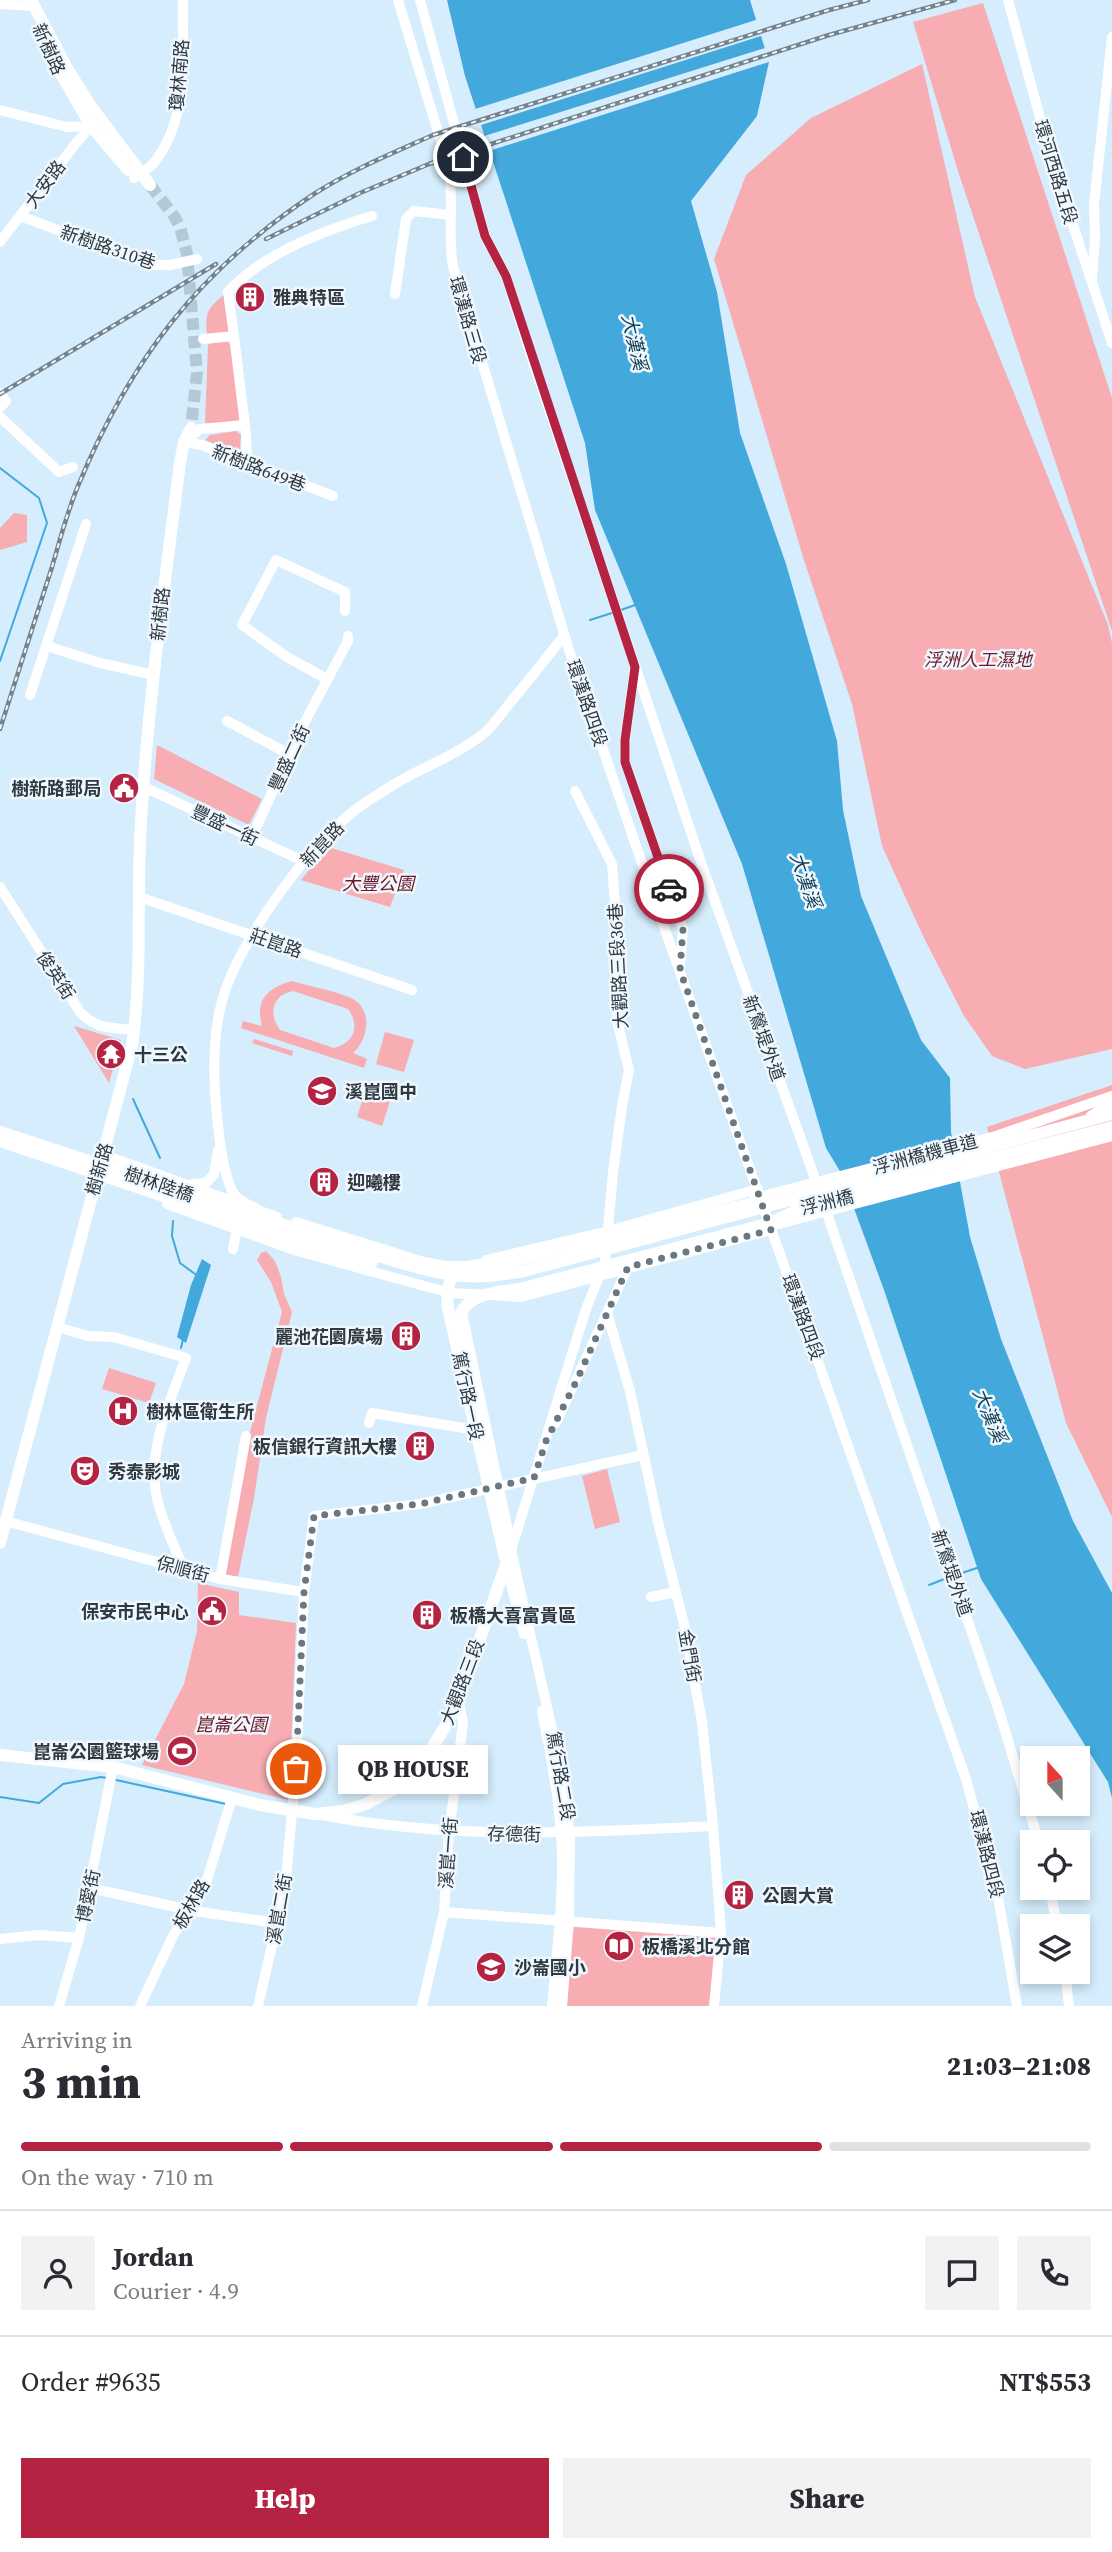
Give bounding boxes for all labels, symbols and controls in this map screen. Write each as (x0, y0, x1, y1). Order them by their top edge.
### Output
street label: 新樹路 (27, 19, 71, 79)
street label: 瓊林南路 (163, 38, 195, 112)
street label: 環河西路五段 (1028, 117, 1084, 227)
pin (433, 127, 493, 187)
icon: home (444, 138, 482, 176)
street label: 大安路 (19, 155, 71, 213)
street label: 新樹路310巷 (57, 219, 159, 275)
street label: 環漢路三段 (444, 273, 492, 367)
building icon: 雅典特區 (233, 280, 267, 314)
place label: 雅典特區 (273, 285, 345, 310)
water label: 大漢溪 (616, 311, 655, 376)
street label: 新樹路649巷 (208, 439, 310, 497)
street label: 新樹路 (145, 586, 175, 642)
park label: 浮洲人工濕地 (924, 647, 1034, 672)
street label: 環漢路四段 (561, 656, 613, 750)
street label: 豐盛二街 (262, 720, 316, 796)
public building icon: 樹新路郵局 (107, 771, 141, 805)
place label: 樹新路郵局 (11, 776, 101, 801)
street label: 豐盛一街 (187, 798, 263, 852)
street label: 新崑路 (294, 816, 350, 872)
water label: 大漢溪 (784, 849, 829, 914)
courier (634, 854, 704, 924)
icon: car (650, 870, 688, 908)
park label: 大豐公園 (342, 871, 417, 896)
street label: 大觀路三段36巷 (602, 902, 634, 1030)
street label: 莊崑路 (246, 922, 306, 964)
street label: 俊英街 (31, 946, 81, 1004)
street label: 新鶯堤外道 (737, 991, 791, 1085)
temple icon: 十三公 (94, 1037, 128, 1071)
place label: 十三公 (134, 1042, 188, 1067)
school or university icon: 溪崑國中 (305, 1074, 339, 1108)
place label: 溪崑國中 (345, 1079, 417, 1104)
street label: 浮洲橋機車道 (870, 1128, 980, 1180)
street label: 樹新路 (80, 1140, 118, 1198)
street label: 樹林陸橋 (121, 1160, 197, 1208)
building icon: 迎曦樓 (307, 1165, 341, 1199)
place label: 迎曦樓 (347, 1170, 401, 1195)
street label: 浮洲橋 (798, 1183, 856, 1221)
street label: 環漢路四段 (776, 1270, 830, 1364)
building icon: 麗池花園廣場 (389, 1319, 423, 1353)
place label: 麗池花園廣場 (275, 1324, 383, 1349)
street label: 篤行路一段 (446, 1349, 490, 1443)
water label: 大漢溪 (967, 1384, 1014, 1449)
hospital icon: 樹林區衛生所 (106, 1394, 140, 1428)
place label: 樹林區衛生所 (146, 1399, 254, 1424)
building icon: 板信銀行資訊大樓 (403, 1429, 437, 1463)
place label: 板信銀行資訊大樓 (253, 1434, 397, 1459)
theatre icon: 秀泰影城 (68, 1454, 102, 1488)
place label: 秀泰影城 (108, 1459, 180, 1484)
street label: 新鶯堤外道 (926, 1526, 978, 1620)
street label: 保順街 (154, 1550, 212, 1588)
public building icon: 保安市民中心 (195, 1594, 229, 1628)
building icon: 板橋大喜富貴區 (410, 1598, 444, 1632)
place label: 保安市民中心 (81, 1599, 189, 1624)
place label: 板橋大喜富貴區 (450, 1603, 576, 1628)
street label: 金門街 (673, 1627, 707, 1685)
street label: 大觀路三段 (434, 1636, 490, 1728)
park label: 崑崙公園 (195, 1712, 270, 1737)
street label: 篤行路二段 (541, 1730, 581, 1822)
sports icon: 崑崙公園籃球場 (165, 1734, 199, 1768)
place label: 崑崙公園籃球場 (33, 1739, 159, 1764)
pin (266, 1739, 326, 1799)
callout: QB HOUSE (338, 1744, 488, 1794)
north arrow (1020, 1746, 1090, 1816)
map controls (1020, 1746, 1090, 1984)
icon: bag (277, 1750, 315, 1788)
text: QB HOUSE (357, 1753, 469, 1785)
street label: 環漢路四段 (964, 1807, 1010, 1901)
street label: 溪崑一街 (433, 1816, 463, 1890)
street label: 存德街 (487, 1821, 541, 1847)
button: locate (1020, 1830, 1090, 1900)
street label: 博愛街 (70, 1867, 106, 1925)
street label: 溪崑二街 (260, 1871, 298, 1947)
street label: 板林路 (167, 1874, 215, 1934)
building icon: 公園大賞 (722, 1878, 756, 1912)
place label: 公園大賞 (762, 1883, 834, 1908)
button: layers (1020, 1914, 1090, 1984)
library icon: 板橋溪北分館 (602, 1929, 636, 1963)
place label: 板橋溪北分館 (642, 1934, 750, 1959)
school or university icon: 沙崙國小 (474, 1950, 508, 1984)
place label: 沙崙國小 (514, 1955, 586, 1980)
text: Arriving in (21, 2024, 133, 2056)
text: 21:03–21:08 (947, 2048, 1091, 2084)
text: 3 min (21, 2050, 141, 2113)
text: On the way · 710 m (21, 2161, 214, 2193)
button: person (21, 2236, 95, 2310)
button: chat (925, 2236, 999, 2310)
button: phone (1017, 2236, 1091, 2310)
text: Jordan (113, 2239, 194, 2275)
text: Courier · 4.9 (113, 2275, 239, 2307)
text: Order #9635 (21, 2364, 161, 2400)
text: NT$553 (999, 2364, 1091, 2400)
button: Help (21, 2458, 549, 2538)
button: Share (563, 2458, 1091, 2538)

